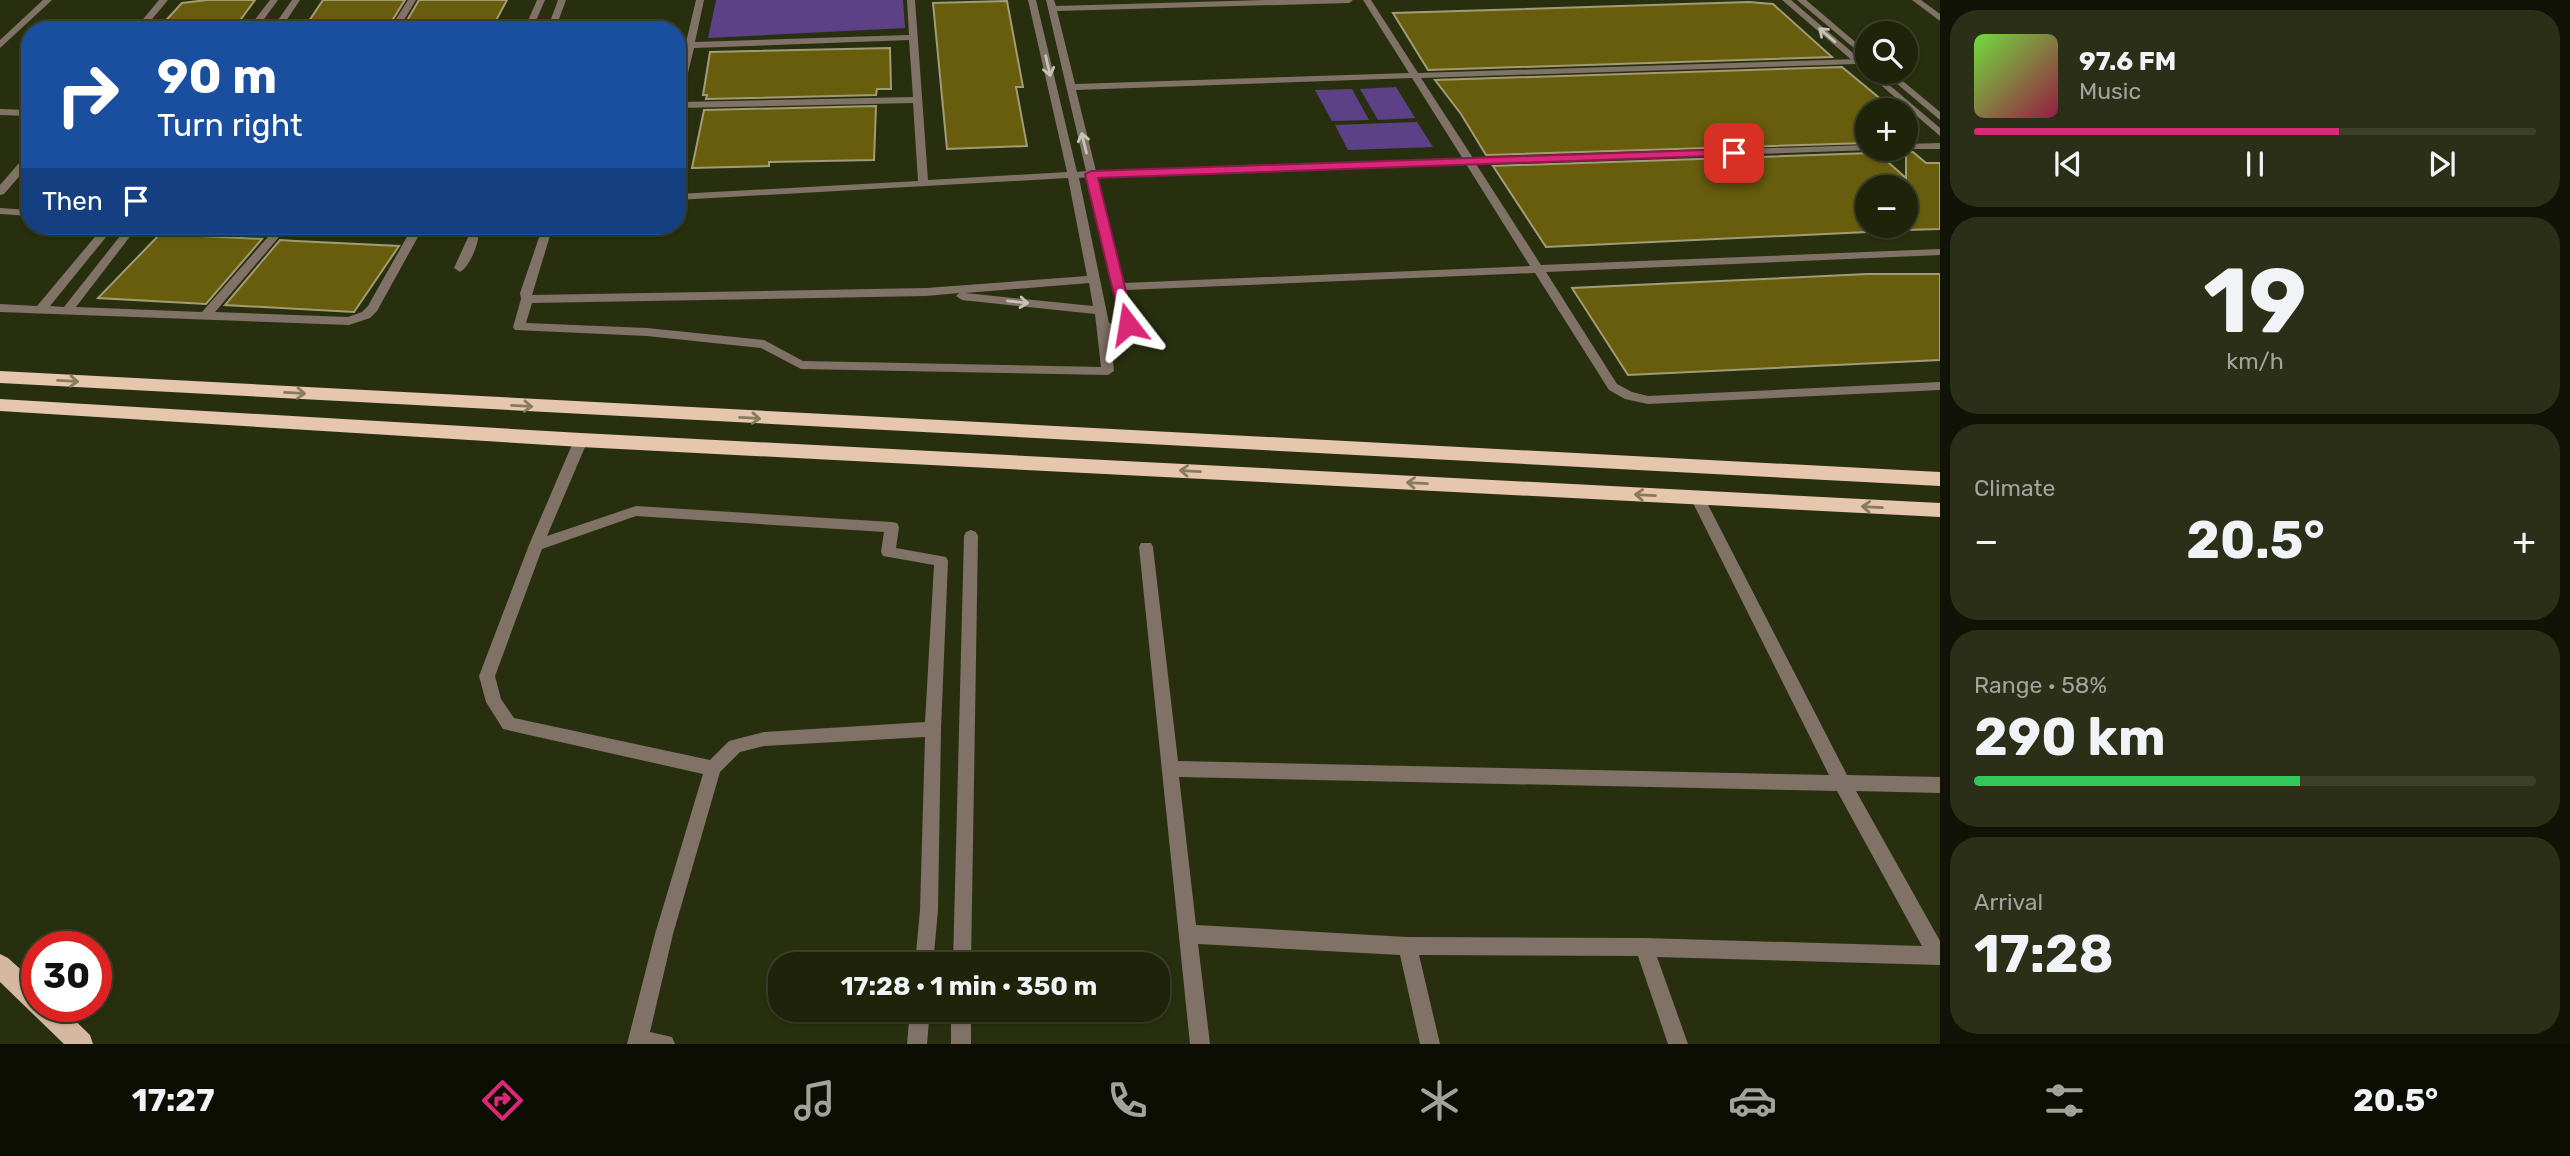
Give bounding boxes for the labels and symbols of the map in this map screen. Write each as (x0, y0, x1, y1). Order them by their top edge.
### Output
one-way arrow (1818, 27, 1836, 43)
one-way arrow (1042, 55, 1055, 77)
pin (1704, 123, 1764, 183)
one-way arrow (1077, 132, 1090, 155)
position arrow (1091, 287, 1165, 361)
one-way arrow (1007, 296, 1029, 309)
one-way arrow (56, 375, 79, 388)
one-way arrow (284, 387, 307, 400)
one-way arrow (511, 400, 533, 413)
one-way arrow (738, 412, 761, 425)
one-way arrow (1179, 465, 1202, 478)
one-way arrow (1407, 476, 1429, 489)
one-way arrow (1633, 488, 1656, 501)
one-way arrow (1861, 500, 1884, 513)
speed limit sign: 30 (21, 931, 112, 1022)

